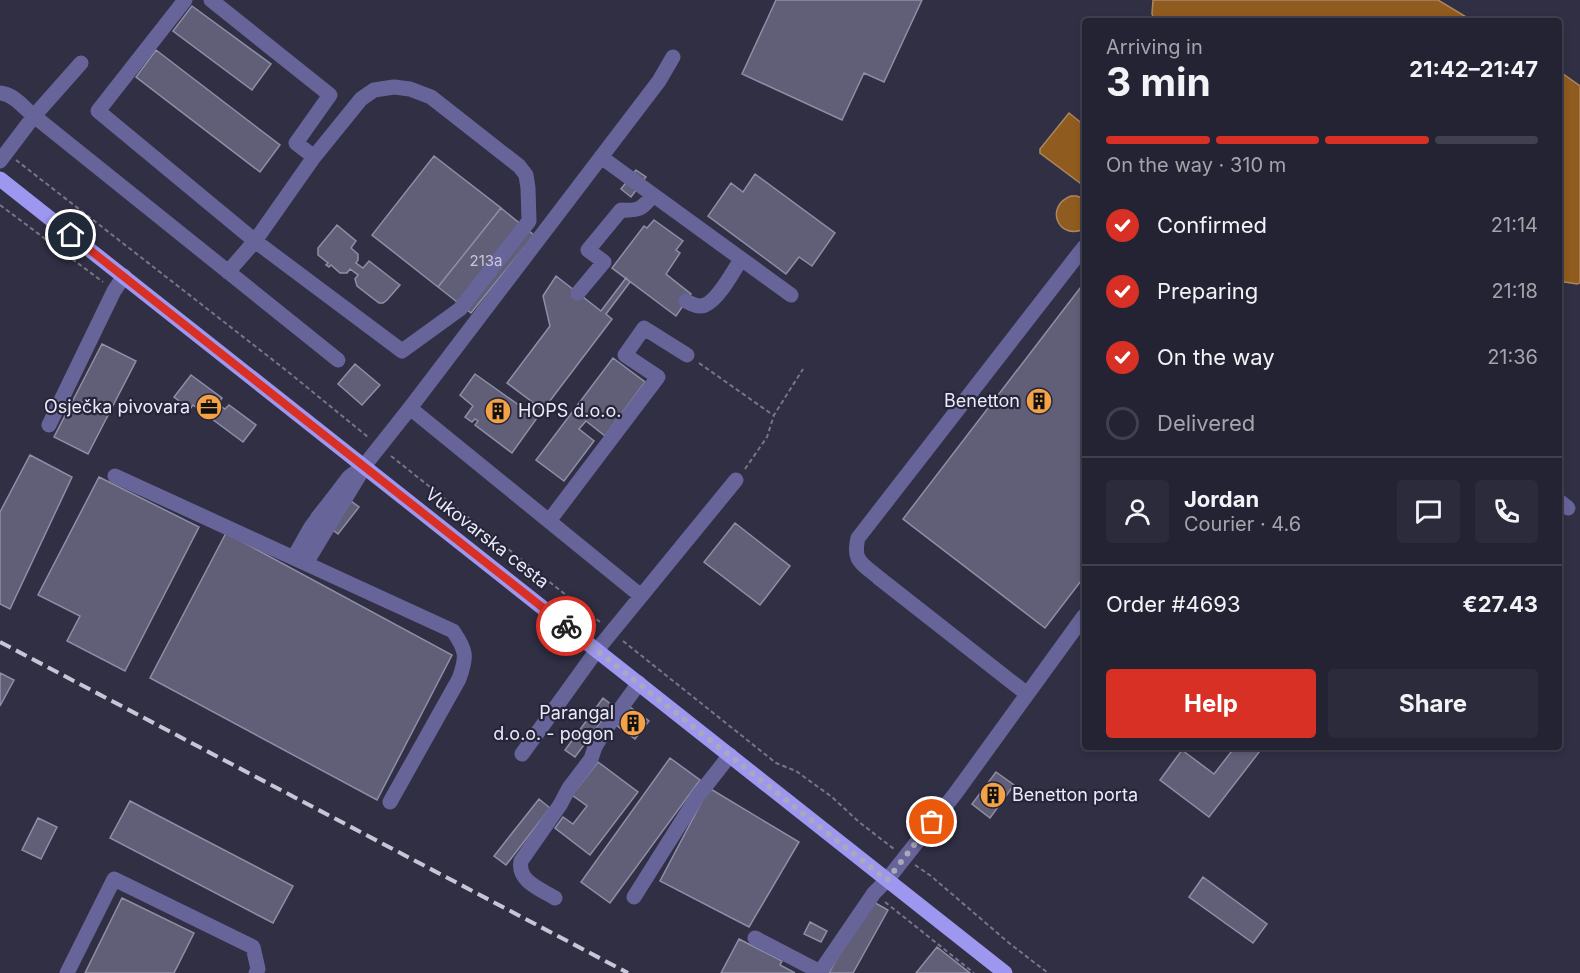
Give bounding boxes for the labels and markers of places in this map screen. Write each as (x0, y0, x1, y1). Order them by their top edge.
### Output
pin (45, 209, 96, 260)
building icon: Benetton (1024, 386, 1054, 416)
place label: Benetton (944, 390, 1020, 411)
office icon: Osječka pivovara (194, 392, 224, 422)
place label: Osječka pivovara (44, 396, 190, 417)
building icon: HOPS d.o.o. (483, 396, 513, 426)
place label: HOPS d.o.o. (518, 400, 621, 421)
place label: Parangal d.o.o. - pogon (493, 702, 614, 744)
building icon: Parangal d.o.o. - pogon (618, 708, 648, 738)
building icon: Benetton porta (978, 780, 1008, 810)
place label: Benetton porta (1012, 784, 1138, 805)
pin (906, 796, 957, 847)

